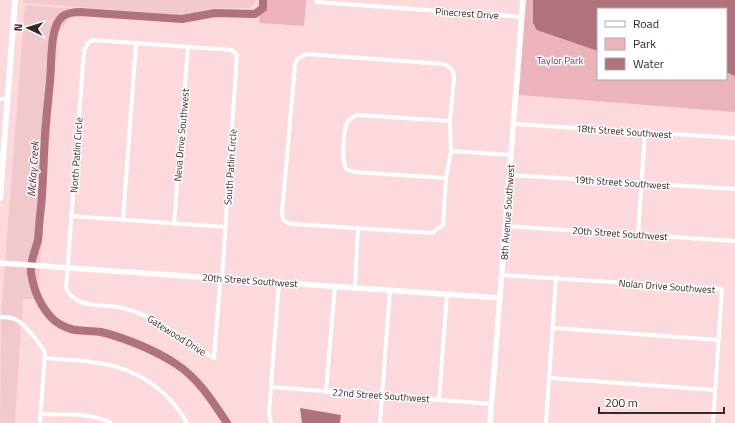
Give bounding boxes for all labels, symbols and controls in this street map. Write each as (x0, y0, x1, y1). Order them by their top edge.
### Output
street label: Pinecrest Drive (435, 4, 499, 23)
north arrow (8, 8, 48, 48)
legend (597, 8, 727, 80)
text: Road (633, 14, 659, 33)
text: N (10, 23, 26, 32)
text: Park (633, 34, 656, 53)
park label: Taylor Park (537, 53, 583, 68)
text: Water (633, 54, 664, 73)
street label: Neva Drive Southwest (170, 87, 193, 182)
street label: North Patlin Circle (66, 117, 87, 193)
street label: 18th Street Southwest (576, 121, 673, 142)
street label: South Patlin Circle (220, 128, 241, 206)
water label: McKay Creek (23, 140, 43, 197)
street label: 8th Avenue Southwest (497, 163, 518, 260)
street label: 19th Street Southwest (574, 172, 671, 193)
street label: 20th Street Southwest (572, 223, 669, 244)
street label: 20th Street Southwest (202, 270, 299, 291)
street label: Nolan Drive Southwest (618, 276, 716, 297)
street label: Gatewood Drive (144, 311, 209, 360)
street label: 22nd Street Southwest (332, 385, 431, 406)
scale bar (599, 389, 724, 415)
text: 200 m (605, 393, 638, 412)

